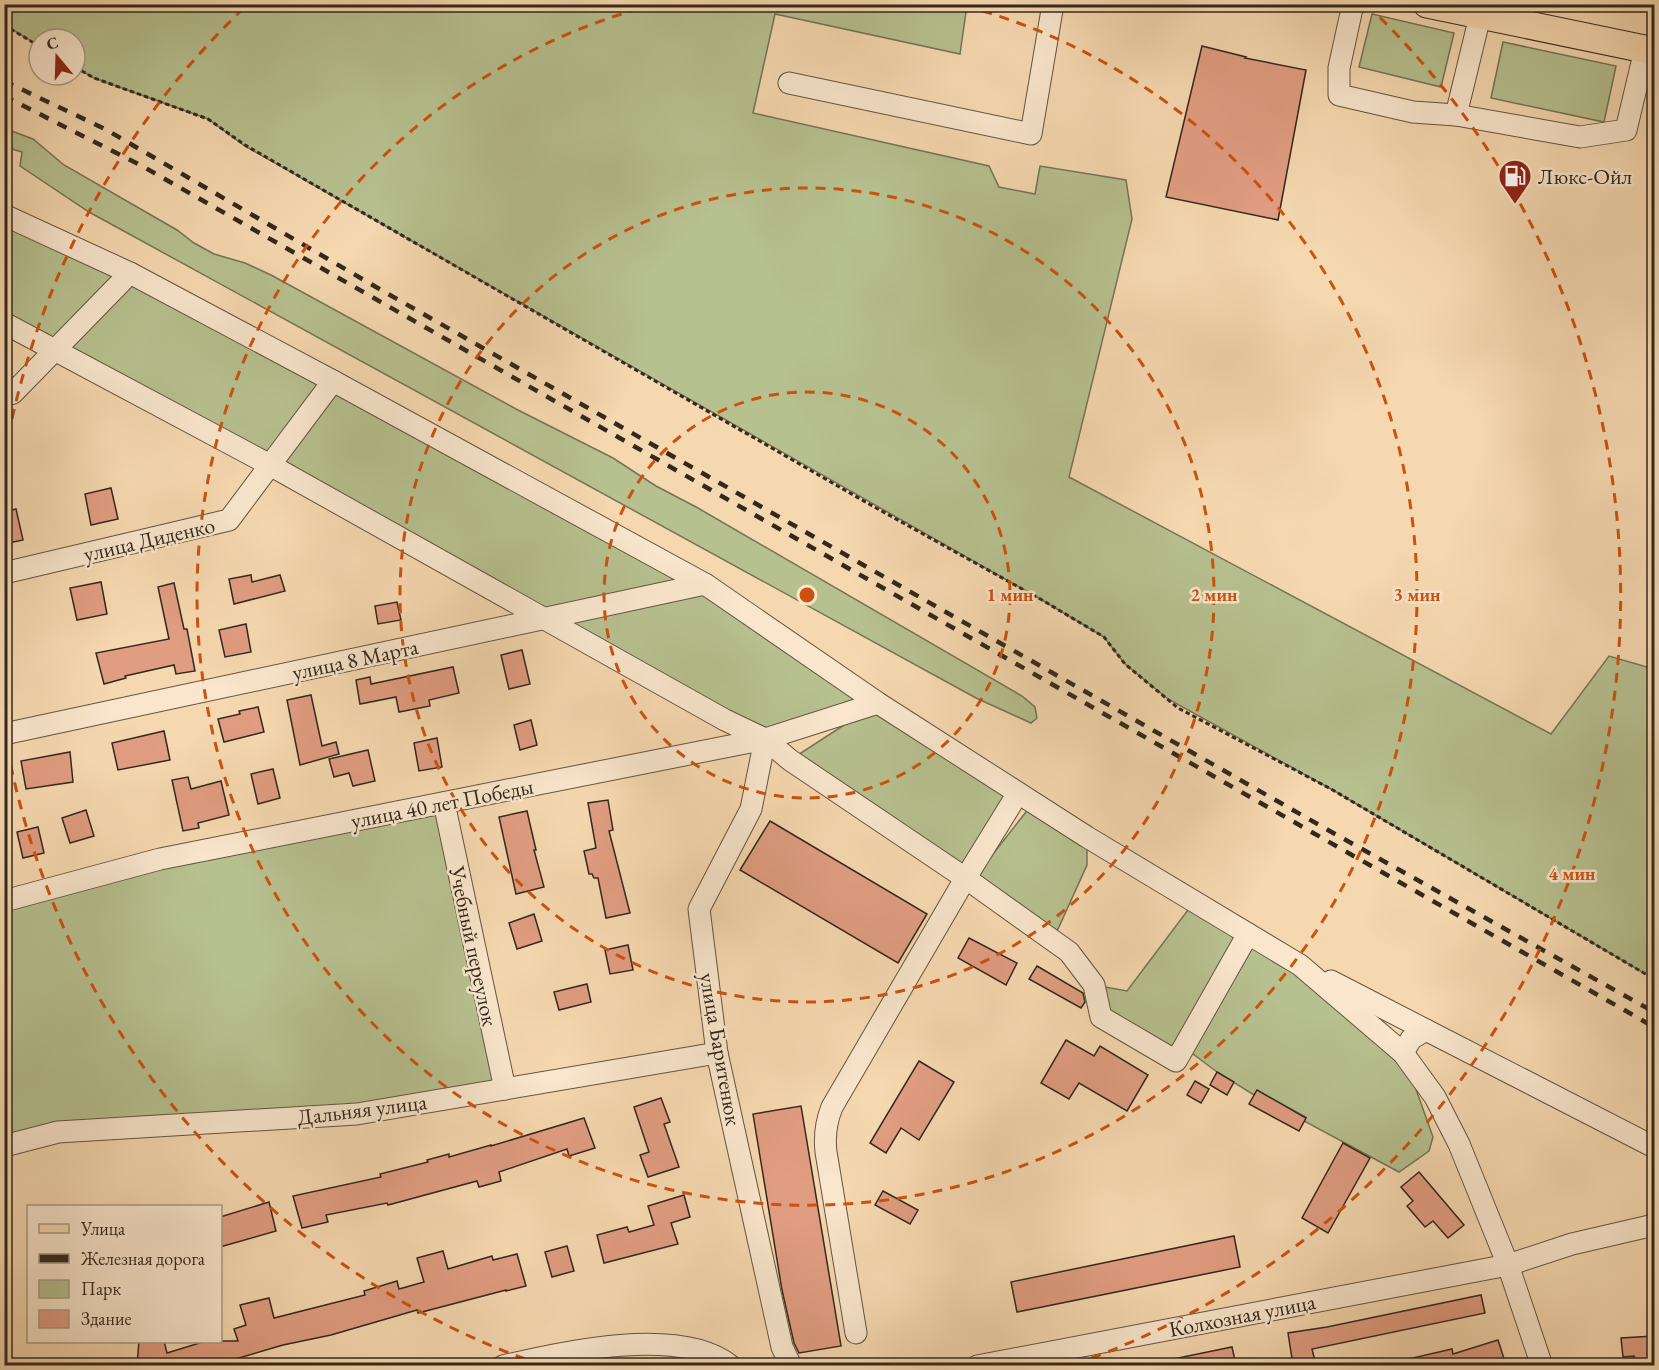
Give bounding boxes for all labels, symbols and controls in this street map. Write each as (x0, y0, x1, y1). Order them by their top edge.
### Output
north arrow (27, 27, 87, 87)
text: С (43, 32, 61, 55)
fuel station icon: Люкс-Ойл (1497, 158, 1533, 205)
place label: Люкс-Ойл (1538, 162, 1633, 191)
street label: улица Диденко (81, 510, 218, 569)
text: 1 мин (987, 583, 1034, 606)
text: 2 мин (1191, 583, 1238, 606)
text: 3 мин (1394, 583, 1441, 606)
centre of rings (797, 585, 817, 605)
street label: улица 8 Марта (289, 632, 421, 687)
street label: улица 40 лет Победы (348, 772, 536, 835)
street label: Учебный переулок (442, 862, 505, 1029)
text: 4 мин (1549, 862, 1596, 885)
street label: улица Баритенюк (693, 970, 748, 1128)
street label: Дальняя улица (296, 1087, 429, 1132)
legend (27, 1205, 222, 1343)
text: Улица (80, 1217, 126, 1240)
text: Железная дорога (80, 1247, 206, 1270)
text: Парк (81, 1277, 121, 1300)
street label: Колхозная улица (1166, 1287, 1318, 1344)
text: Здание (81, 1307, 131, 1330)

